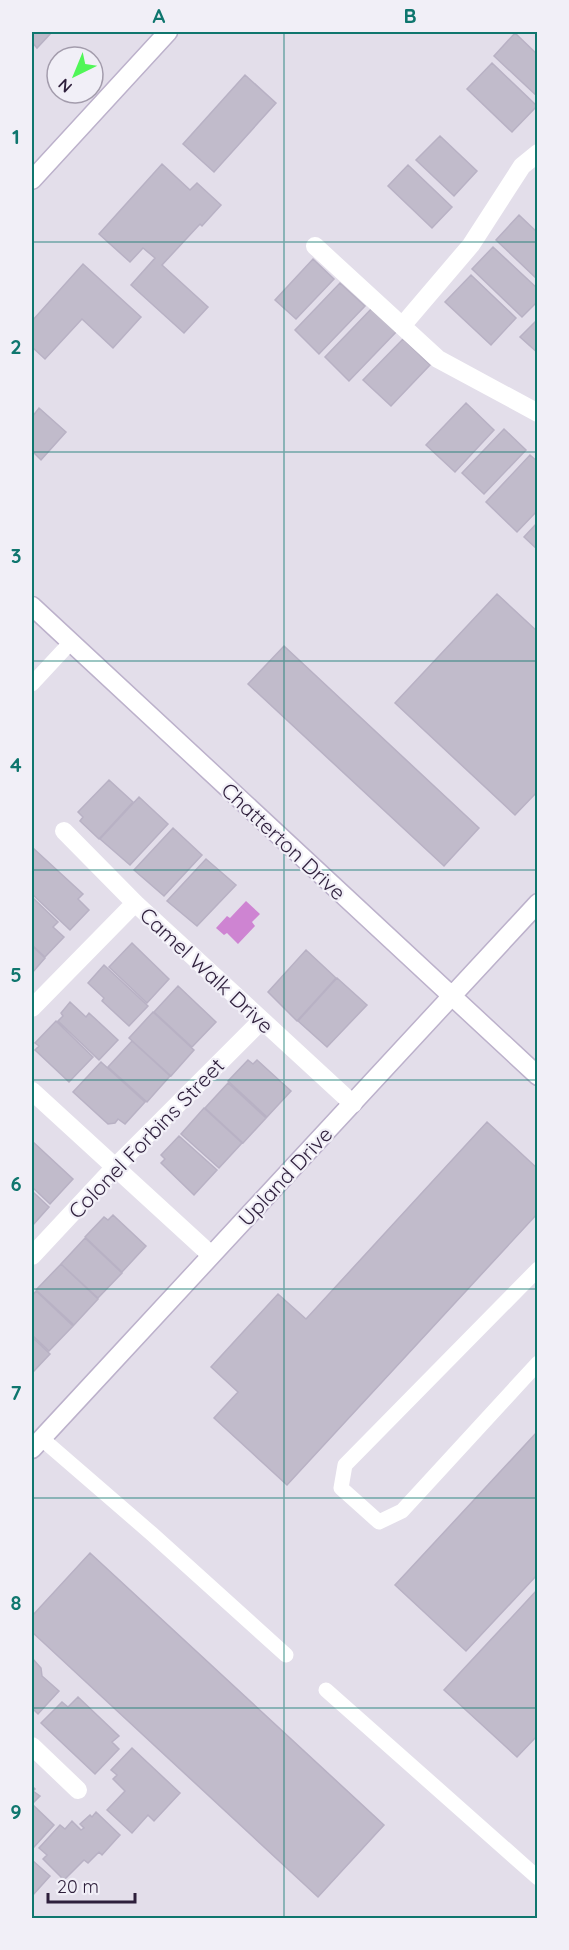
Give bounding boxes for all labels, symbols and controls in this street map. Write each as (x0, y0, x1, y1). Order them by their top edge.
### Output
text: A (153, 3, 166, 28)
text: B (403, 3, 417, 28)
north arrow (45, 45, 105, 105)
text: N (54, 75, 76, 97)
text: 1 (12, 124, 20, 149)
text: 2 (10, 334, 22, 359)
text: 3 (11, 543, 21, 568)
text: 4 (10, 752, 22, 777)
street label: Chatterton Drive (216, 777, 352, 905)
street label: Camel Walk Drive (135, 901, 279, 1039)
text: 5 (10, 962, 22, 987)
street label: Colonel Forbins Street (63, 1052, 229, 1224)
street label: Upland Drive (232, 1121, 338, 1231)
text: 6 (10, 1171, 22, 1196)
text: 7 (11, 1380, 22, 1405)
text: 8 (11, 1590, 22, 1615)
text: 9 (10, 1799, 22, 1824)
scale bar (48, 1866, 135, 1904)
text: 20 m (57, 1875, 99, 1898)

